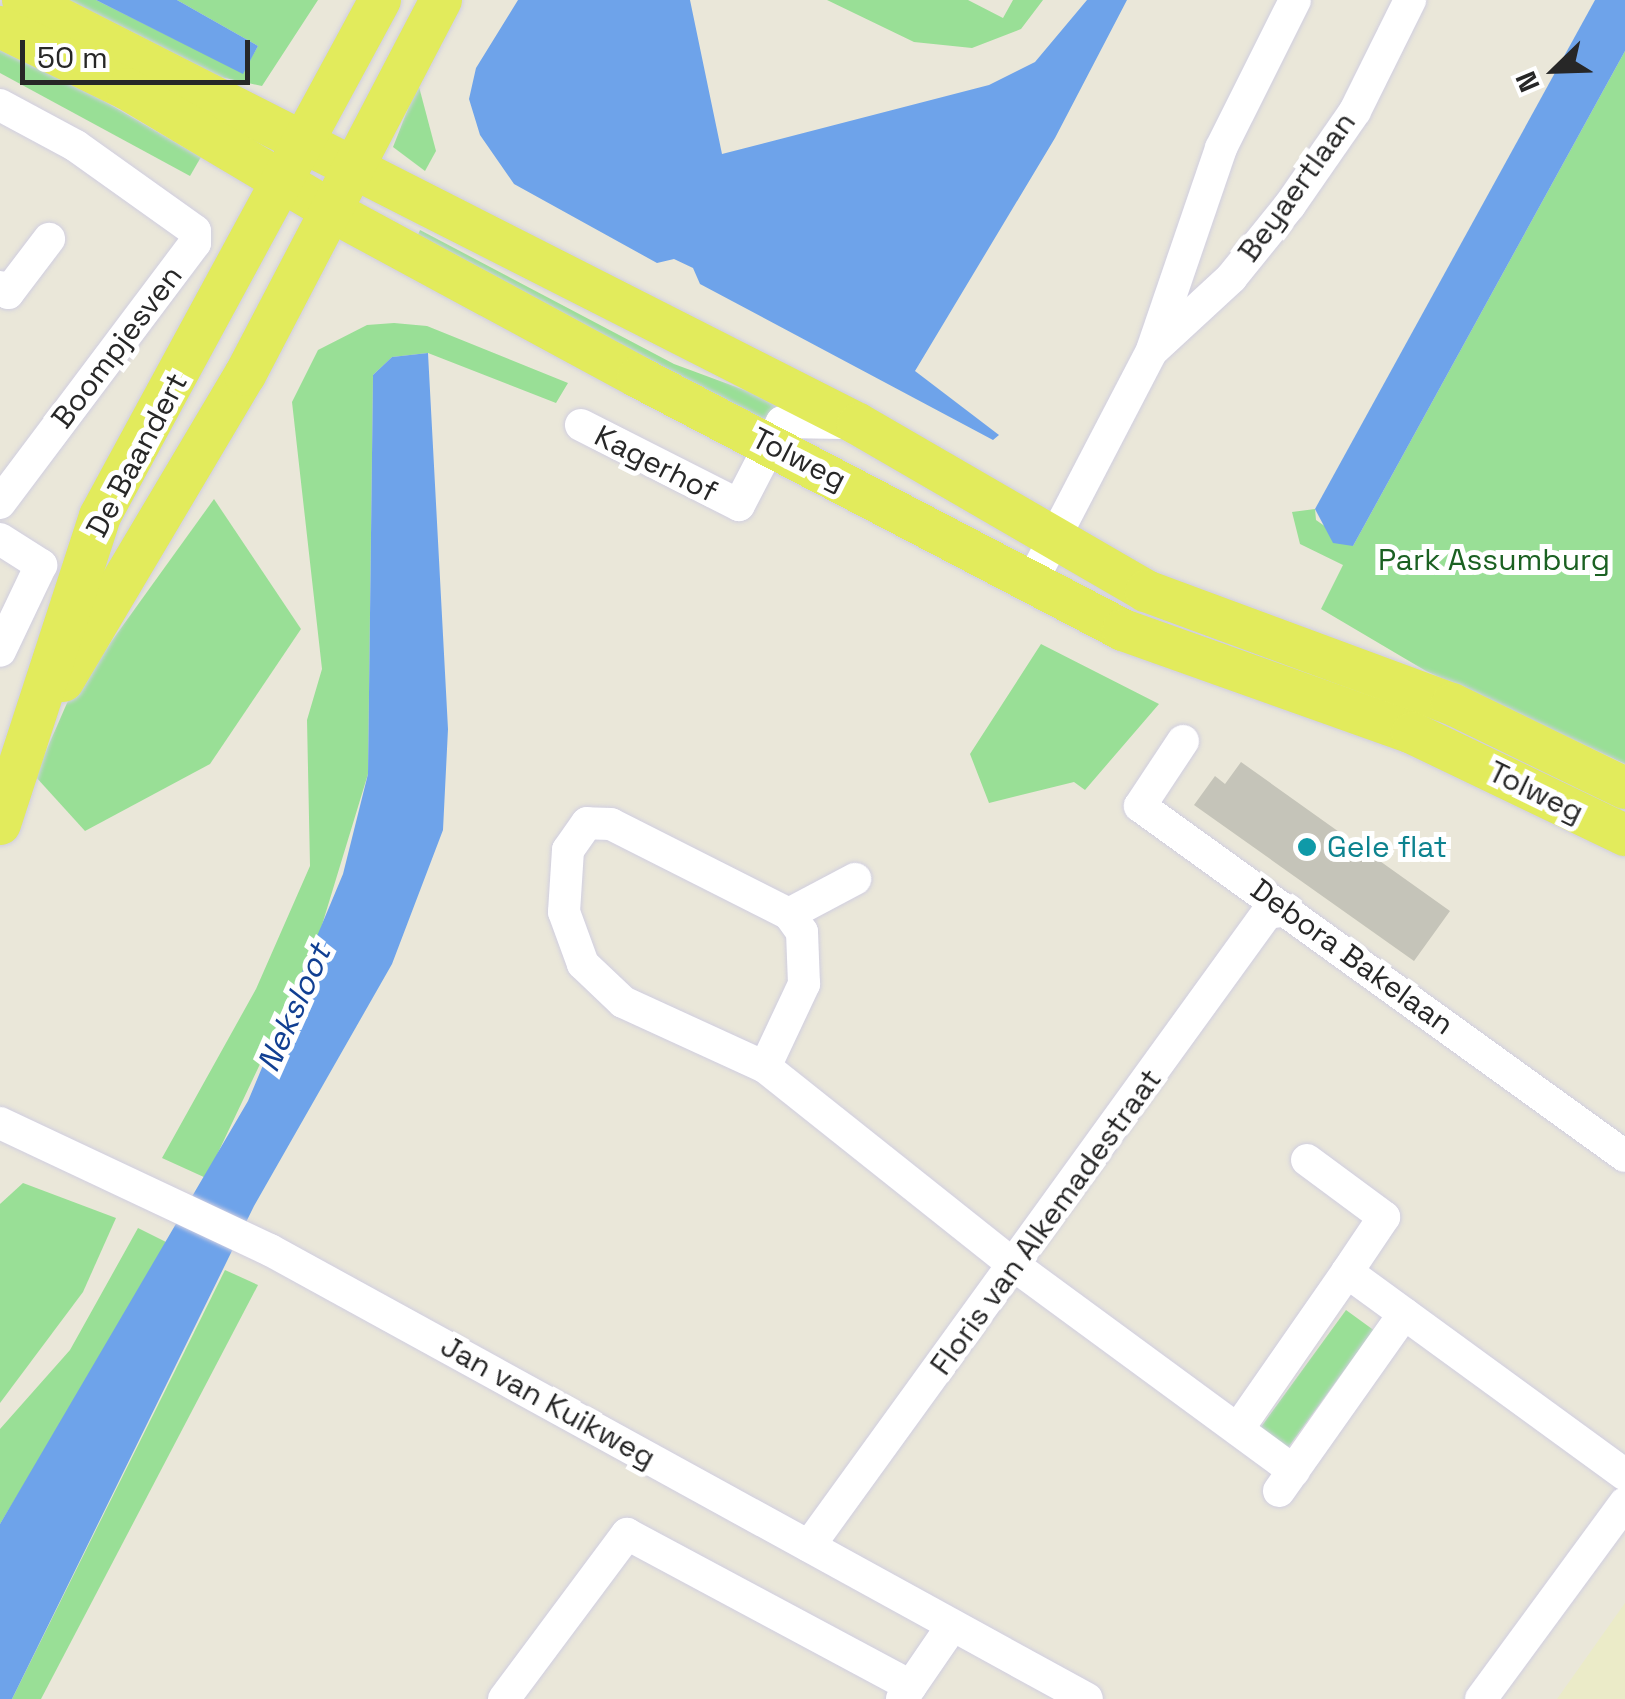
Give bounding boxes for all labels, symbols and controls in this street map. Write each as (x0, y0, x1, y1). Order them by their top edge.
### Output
scale bar (25, 20, 255, 82)
north arrow (1505, 20, 1605, 120)
text: 50 m (37, 38, 108, 77)
text: N (1507, 66, 1548, 97)
street label: Beyaertlaan (1231, 105, 1363, 269)
street label: Boompjesven (44, 259, 190, 435)
street label: De Baandert (79, 367, 195, 543)
street label: Kagerhof (589, 418, 723, 510)
street label: Tolweg (746, 420, 852, 498)
park label: Park Assumburg (1378, 542, 1610, 578)
street label: Tolweg (1483, 754, 1589, 830)
place label: Gele flat (1327, 829, 1447, 865)
marker: Gele flat (1296, 836, 1318, 858)
street label: Debora Bakelaan (1244, 871, 1460, 1043)
water label: Neksloot (249, 938, 339, 1078)
street label: Floris van Alkemadestraat (923, 1062, 1169, 1382)
street label: Jan van Kuikweg (434, 1328, 662, 1476)

